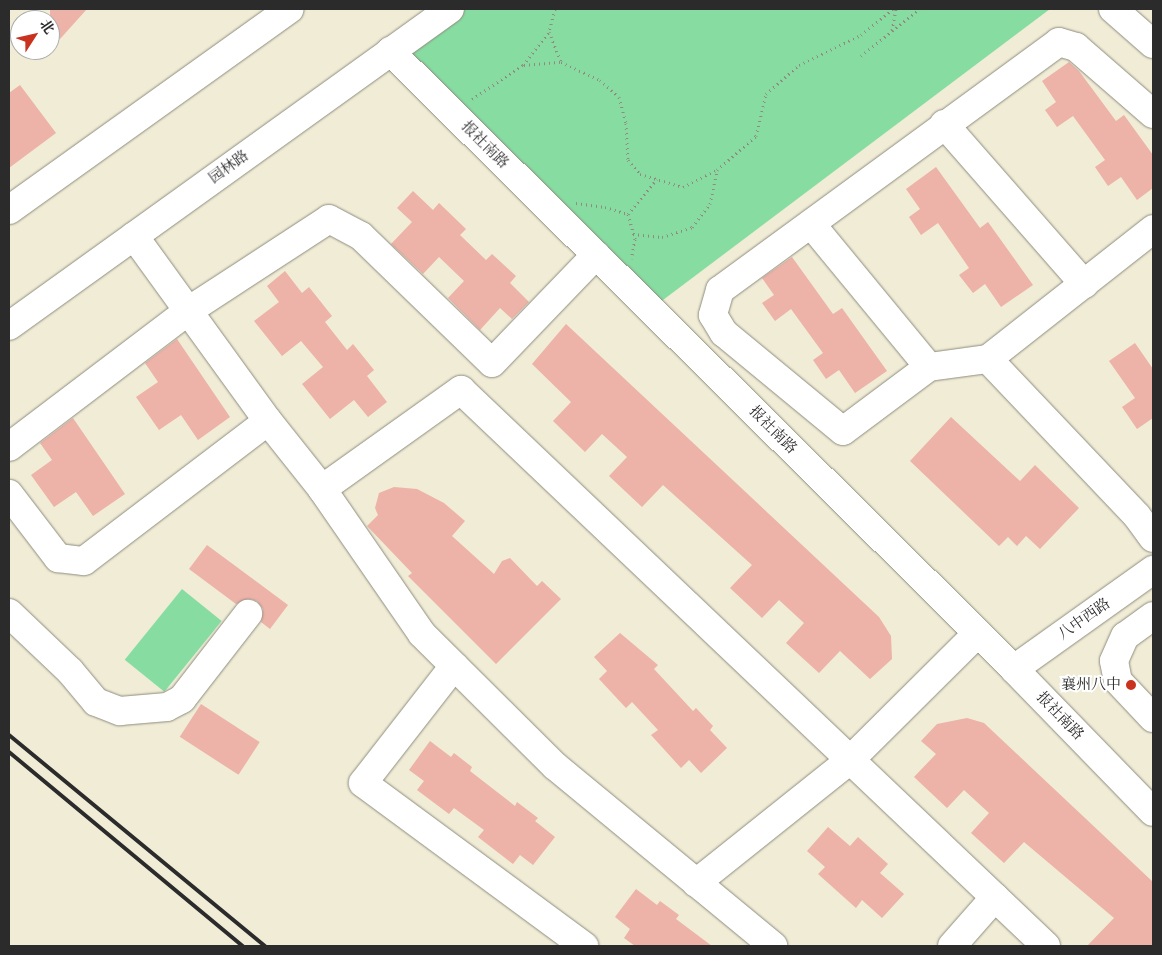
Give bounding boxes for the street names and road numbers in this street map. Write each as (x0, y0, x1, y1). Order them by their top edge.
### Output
street label: 报社南路 (457, 117, 513, 173)
street label: 园林路 (206, 146, 252, 188)
street label: 报社南路 (745, 402, 801, 458)
street label: 八中西路 (1054, 594, 1114, 644)
street label: 报社南路 (1033, 688, 1087, 744)

